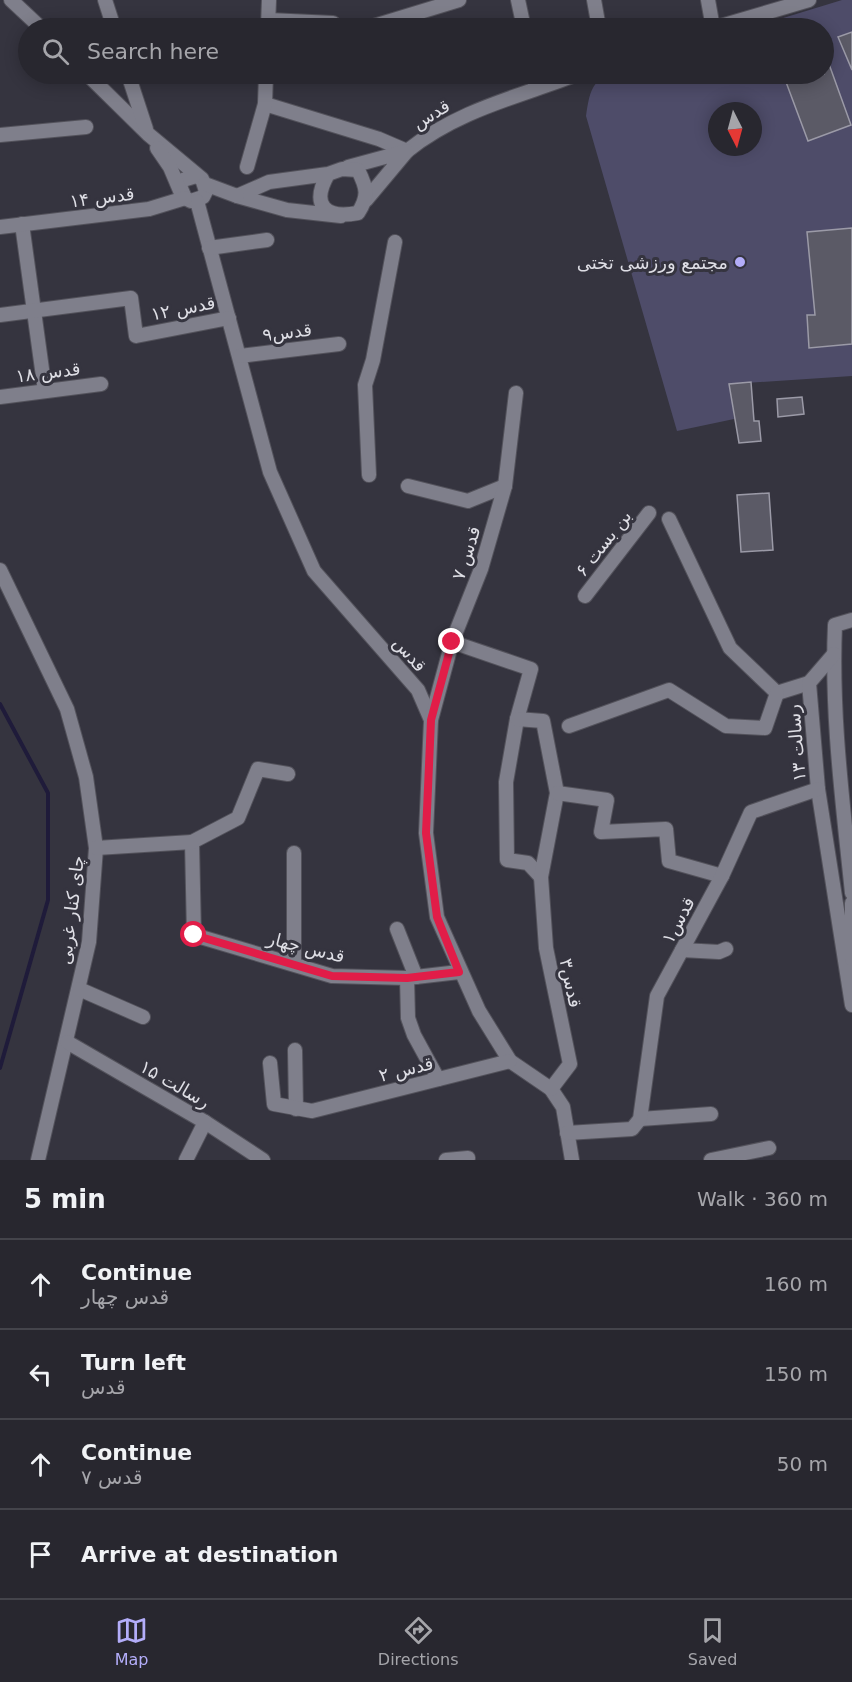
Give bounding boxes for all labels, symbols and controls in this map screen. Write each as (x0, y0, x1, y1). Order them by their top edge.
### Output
search box (18, 18, 834, 84)
icon: search (39, 35, 72, 68)
text: Search here (87, 39, 219, 64)
street label: قدس (408, 95, 454, 133)
north arrow (708, 102, 762, 156)
street label: قدس ۱۴ (68, 183, 136, 211)
place label: مجتمع ورزشی تختی (577, 252, 728, 274)
marker: مجتمع ورزشی تختی (733, 255, 747, 269)
street label: قدس ۱۲ (149, 291, 217, 325)
street label: قدس۹ (261, 319, 313, 345)
street label: قدس ۱۸ (14, 358, 82, 386)
street label: بن بست ۶ (571, 506, 636, 581)
street label: قدس ۷ (447, 523, 485, 583)
route end (438, 628, 464, 654)
street label: قدس (389, 632, 431, 676)
street label: رسالت ۱۳ (782, 703, 810, 783)
street label: چای کنار غربی (54, 854, 89, 966)
street label: قدس۱ (657, 893, 699, 947)
route start (180, 921, 206, 947)
street label: قدس چهار (264, 927, 347, 968)
street label: قدس۳ (556, 957, 586, 1009)
street label: قدس ۲ (377, 1052, 435, 1086)
street label: رسالت ۱۵ (136, 1056, 214, 1112)
text: 5 min (24, 1184, 106, 1214)
text: Walk · 360 m (697, 1187, 828, 1211)
text: Continue (81, 1260, 192, 1285)
icon: ahead (24, 1268, 57, 1301)
text: 160 m (764, 1272, 828, 1296)
text: قدس چهار (81, 1285, 169, 1309)
text: Turn left (81, 1350, 186, 1375)
icon: left (24, 1358, 57, 1391)
text: 150 m (764, 1362, 828, 1386)
text: قدس (81, 1375, 125, 1399)
text: Continue (81, 1440, 192, 1465)
icon: ahead (24, 1448, 57, 1481)
text: 50 m (777, 1452, 828, 1476)
text: قدس ۷ (81, 1465, 143, 1489)
icon: arrive (24, 1538, 57, 1571)
text: Arrive at destination (81, 1542, 338, 1567)
tab: Map (115, 1614, 148, 1669)
tab: Directions (378, 1614, 458, 1669)
tab: Saved (688, 1614, 737, 1669)

